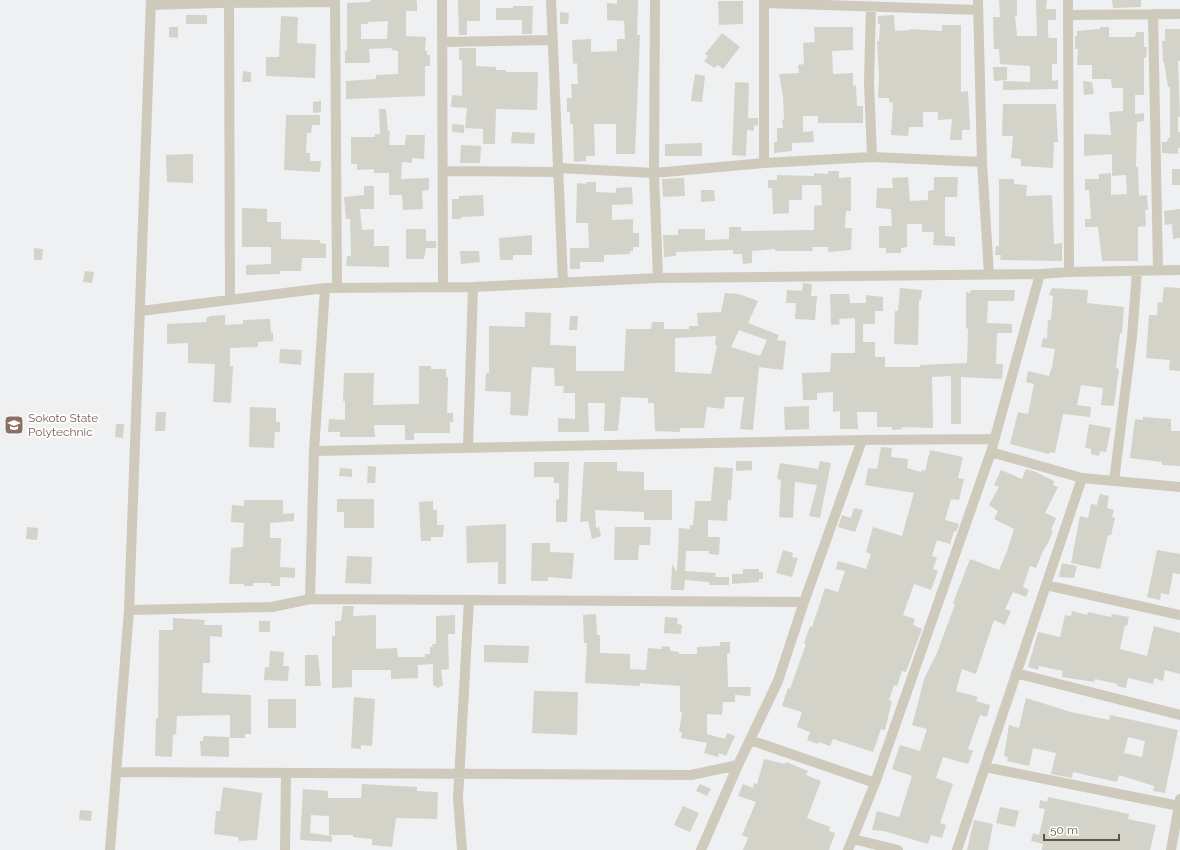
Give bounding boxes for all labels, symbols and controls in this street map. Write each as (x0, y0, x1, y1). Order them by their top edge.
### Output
place label: Sokoto State Polytechnic (28, 411, 98, 439)
school or university icon: Sokoto State Polytechnic (3, 414, 25, 436)
scale bar (1044, 816, 1119, 842)
text: 50 m (1050, 823, 1078, 837)

